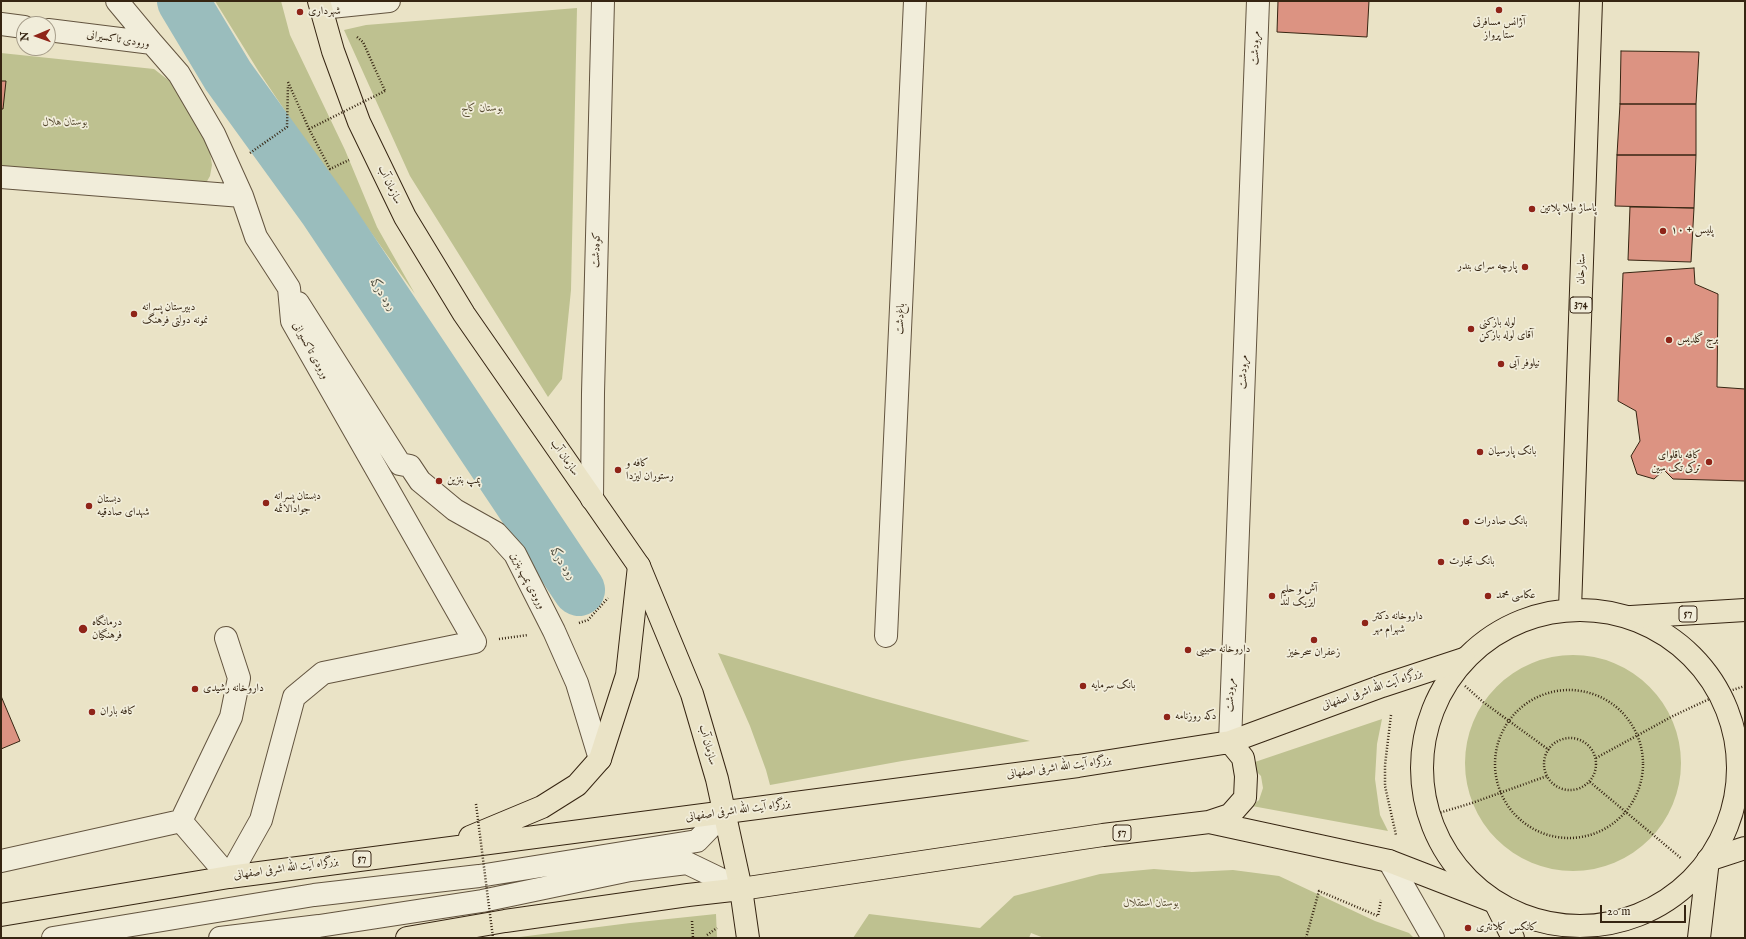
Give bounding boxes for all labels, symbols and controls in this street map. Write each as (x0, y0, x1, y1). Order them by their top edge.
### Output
place label: شهرداری (308, 5, 341, 19)
marker: آژانس مسافرتی ستا پرواز (1494, 5, 1504, 15)
marker: شهرداری (295, 7, 305, 17)
north arrow (16, 16, 56, 56)
place label: آژانس مسافرتی ستا پرواز (1473, 16, 1525, 42)
street label: ورودی تاکسیرانی (86, 29, 150, 51)
text: N (18, 31, 32, 41)
street label: مرودشت (1249, 31, 1263, 65)
park label: بوستان کاج (461, 102, 503, 116)
park label: بوستان هلال (42, 116, 88, 130)
street label: سازمان آب (374, 164, 404, 206)
place label: پاساژ طلا پلاتین (1540, 202, 1597, 216)
marker: پاساژ طلا پلاتین (1527, 204, 1537, 214)
place label: پلیس + ۱۰ (1671, 224, 1714, 238)
marker: پلیس + ۱۰ (1658, 226, 1668, 236)
street label: کوه‌دشت (590, 232, 604, 268)
street label: ستارخان (1575, 253, 1589, 285)
place label: پارچه سرای بندر (1458, 260, 1517, 274)
marker: پارچه سرای بندر (1520, 262, 1530, 272)
water label: رود درکه (366, 276, 398, 314)
road number: 374 (1570, 297, 1592, 313)
place label: دبيرستان پسرانه نمونه دولتی فرهنگ (142, 301, 208, 327)
street label: باغ‌دشت (894, 303, 908, 335)
marker: دبيرستان پسرانه نمونه دولتی فرهنگ (129, 309, 139, 319)
place label: لوله بازکنی آقای لوله بازکن (1479, 316, 1533, 342)
street label: ورودی تاکسیرانی (289, 320, 331, 382)
marker: لوله بازکنی آقای لوله بازکن (1466, 324, 1476, 334)
place label: برج گلدیس (1677, 333, 1718, 347)
marker: برج گلدیس (1664, 335, 1674, 345)
street label: مرودشت (1237, 355, 1251, 389)
place label: نیلوفر آبى (1509, 357, 1540, 371)
marker: نیلوفر آبى (1496, 359, 1506, 369)
street label: سازمان آب (547, 437, 581, 479)
place label: بانک پارسیان (1488, 445, 1536, 459)
marker: بانک پارسیان (1475, 447, 1485, 457)
place label: کافه باقلوای ترکی تک سین (1651, 449, 1701, 475)
place label: کافه و رستوران لیزدا (626, 457, 674, 483)
marker: کافه باقلوای ترکی تک سین (1704, 457, 1714, 467)
marker: کافه و رستوران لیزدا (613, 465, 623, 475)
place label: پمپ بنزین (447, 474, 481, 488)
marker: پمپ بنزین (434, 476, 444, 486)
place label: دبستان پسرانه جوادالائمه (274, 490, 321, 516)
place label: دبستان شهدای صادقیه (97, 493, 149, 519)
marker: دبستان پسرانه جوادالائمه (261, 498, 271, 508)
marker: دبستان شهدای صادقیه (84, 501, 94, 511)
place label: بانک صادرات (1474, 515, 1528, 529)
marker: بانک صادرات (1461, 517, 1471, 527)
water label: رود درکه (546, 545, 578, 583)
street label: ورودی پمپ بنزین (506, 550, 548, 612)
place label: بانک تجارت (1449, 555, 1495, 569)
marker: بانک تجارت (1436, 557, 1446, 567)
place label: آش و حلیم ایزیک لند (1280, 583, 1317, 609)
place label: عکاسی محمد (1496, 589, 1536, 603)
marker: آش و حلیم ایزیک لند (1267, 591, 1277, 601)
marker: عکاسی محمد (1483, 591, 1493, 601)
road number: 57 (1679, 606, 1697, 622)
place label: داروخانه دکتر شهرام مهر (1373, 610, 1423, 636)
place label: درمانگاه فرهنگیان (92, 616, 122, 642)
marker: داروخانه دکتر شهرام مهر (1360, 618, 1370, 628)
marker: درمانگاه فرهنگیان (77, 623, 89, 635)
marker: زعفران سحرخیز (1309, 635, 1319, 645)
place label: داروخانه حبیبی (1196, 643, 1251, 657)
marker: داروخانه حبیبی (1183, 645, 1193, 655)
place label: زعفران سحرخیز (1288, 646, 1340, 660)
street label: بزرگراه آیت الله اشرفی اصفهانی (1320, 667, 1424, 713)
street label: مرودشت (1224, 678, 1238, 712)
place label: بانک سرمایه (1091, 679, 1135, 693)
marker: بانک سرمایه (1078, 681, 1088, 691)
place label: داروخانه رشیدی (203, 682, 264, 696)
marker: داروخانه رشیدی (190, 684, 200, 694)
place label: کافه باران (100, 705, 136, 719)
marker: کافه باران (87, 707, 97, 717)
place label: دکه روزنامه (1175, 710, 1216, 724)
marker: دکه روزنامه (1162, 712, 1172, 722)
street label: سازمان آب (695, 723, 719, 767)
street label: بزرگراه آیت الله اشرفی اصفهانی (1006, 754, 1112, 782)
street label: بزرگراه آیت الله اشرفی اصفهانی (685, 797, 791, 825)
road number: 57 (1113, 825, 1131, 841)
road number: 57 (353, 851, 371, 867)
street label: بزرگراه آیت الله اشرفی اصفهانی (233, 855, 339, 883)
park label: بوستان استقلال (1123, 897, 1179, 911)
scale bar (1602, 897, 1688, 923)
text: 20 m (1607, 904, 1630, 919)
place label: کانکس کلانتری (1476, 921, 1538, 935)
marker: کانکس کلانتری (1463, 923, 1473, 933)

